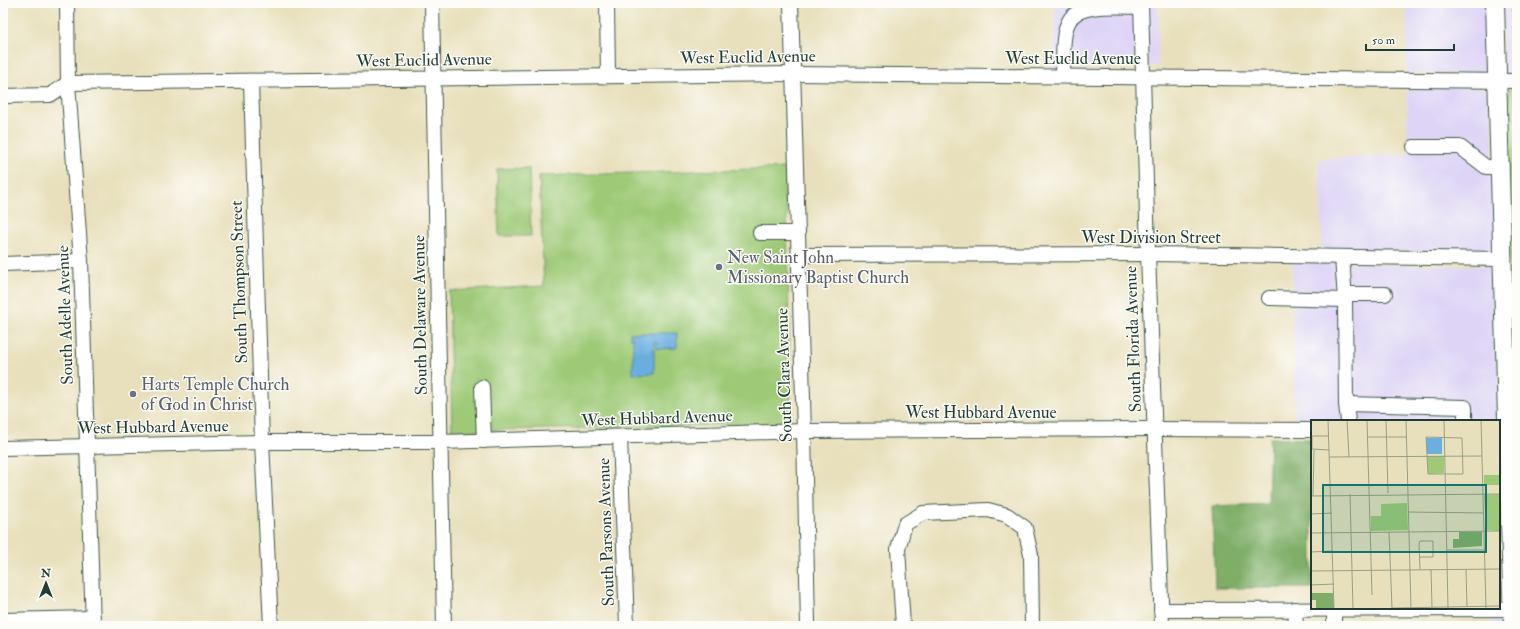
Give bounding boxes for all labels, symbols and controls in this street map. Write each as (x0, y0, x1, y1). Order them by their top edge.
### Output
scale bar (1366, 26, 1454, 52)
text: 50 m (1372, 33, 1396, 48)
street label: West Euclid Avenue (679, 45, 816, 69)
street label: West Euclid Avenue (355, 48, 492, 72)
street label: West Euclid Avenue (1004, 48, 1141, 69)
street label: South Thompson Street (226, 200, 253, 364)
street label: West Division Street (1080, 227, 1221, 248)
street label: South Delaware Avenue (408, 235, 432, 395)
street label: South Adelle Avenue (52, 245, 78, 385)
place label: New Saint John Missionary Baptist Church (727, 247, 909, 289)
marker: New Saint John Missionary Baptist Church (714, 262, 724, 272)
street label: South Florida Avenue (1120, 265, 1146, 413)
street label: South Clara Avenue (771, 308, 797, 442)
place label: Harts Temple Church of God in Christ (141, 374, 289, 415)
marker: Harts Temple Church of God in Christ (128, 389, 138, 399)
street label: West Hubbard Avenue (904, 402, 1057, 423)
street label: West Hubbard Avenue (580, 405, 733, 431)
street label: West Hubbard Avenue (76, 415, 229, 439)
inset map (1311, 420, 1500, 609)
street label: South Parsons Avenue (593, 457, 619, 607)
north arrow (26, 563, 66, 603)
text: N (40, 567, 52, 580)

